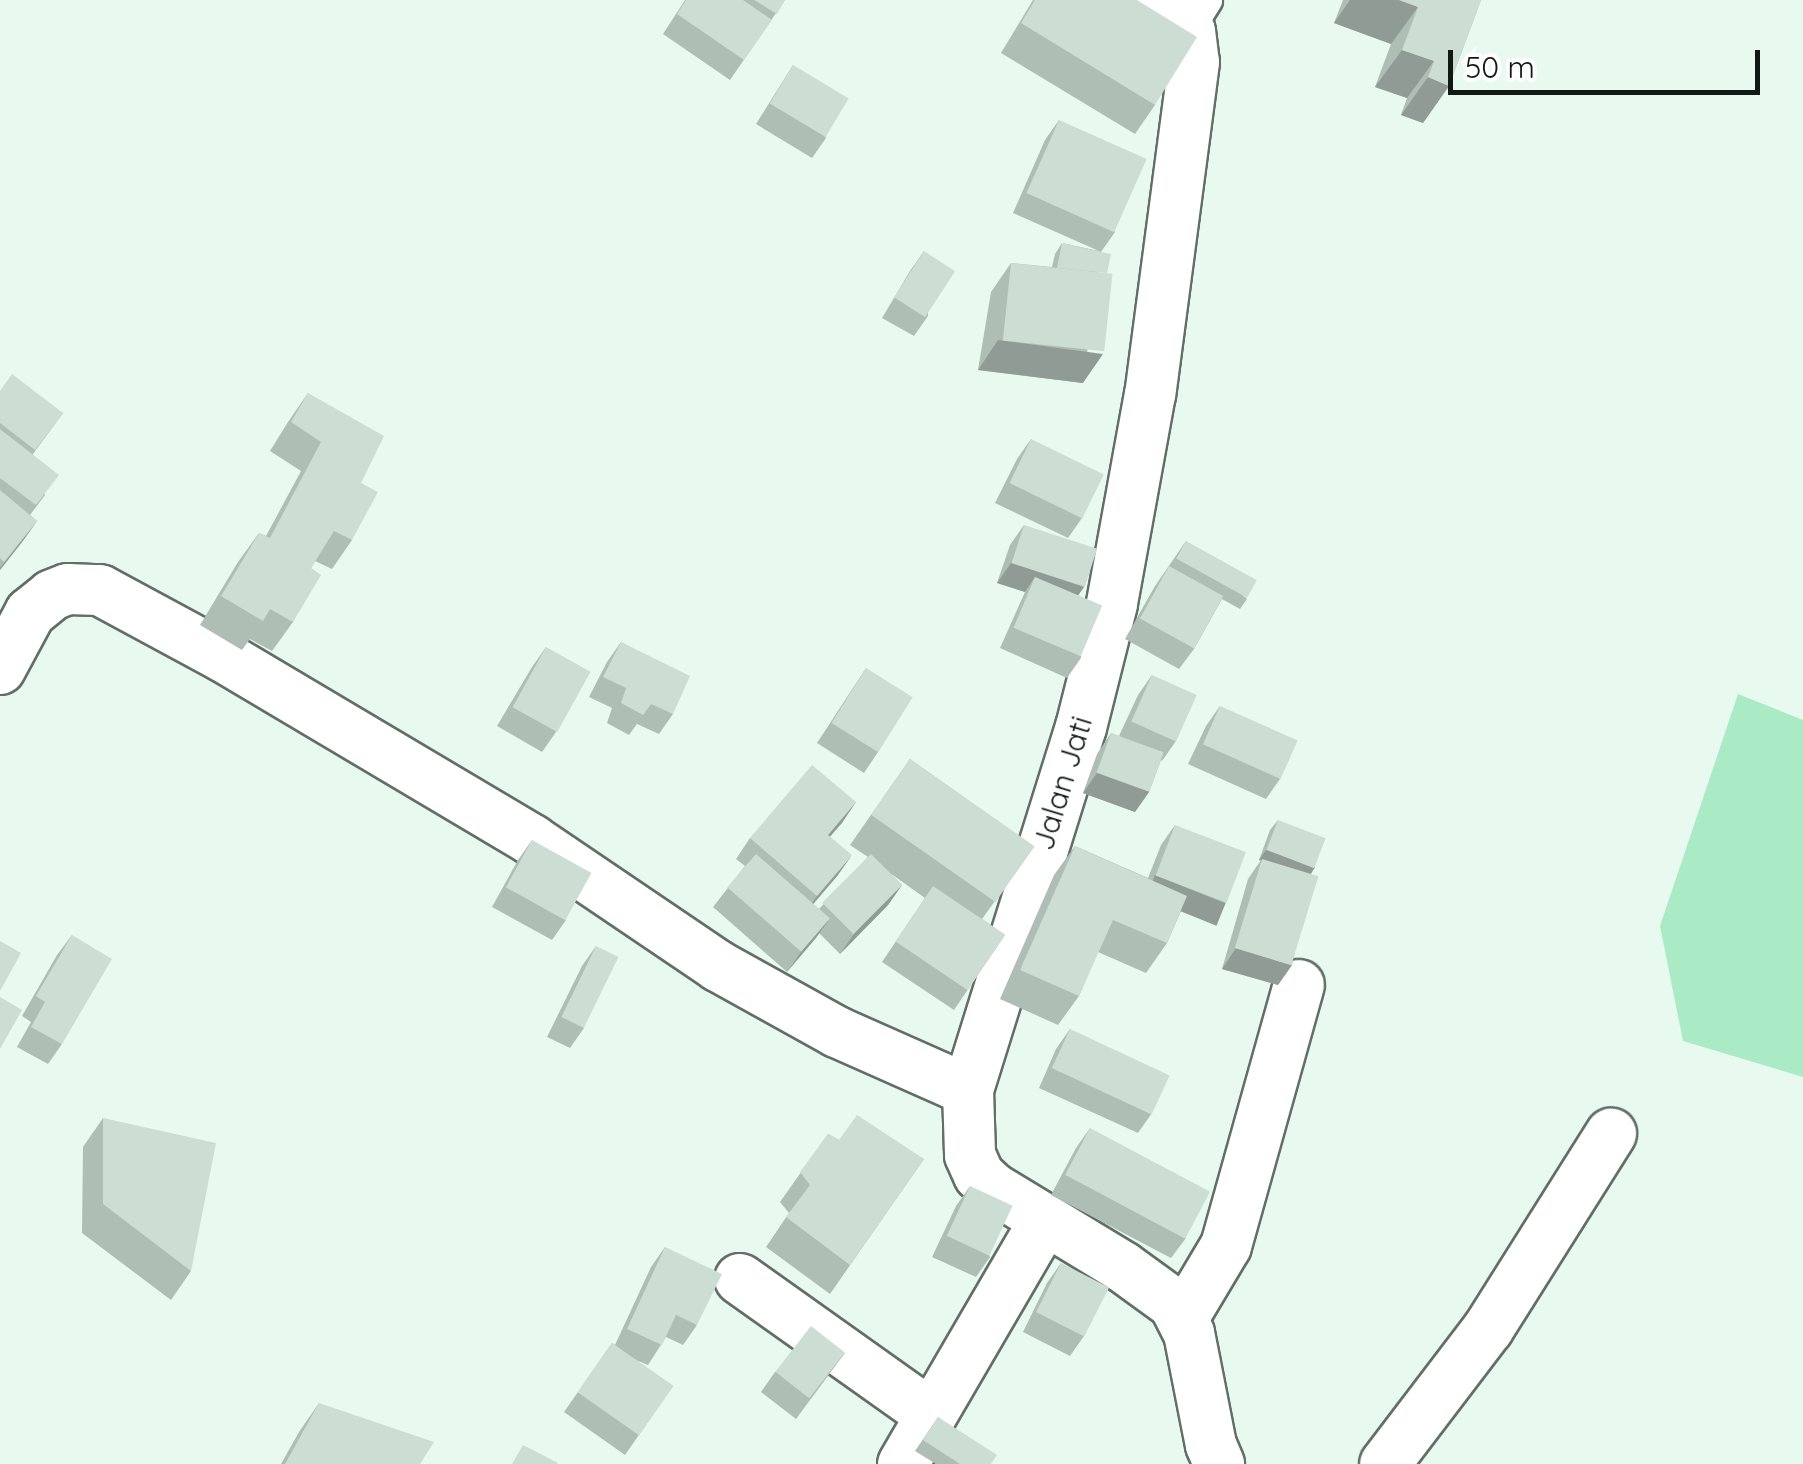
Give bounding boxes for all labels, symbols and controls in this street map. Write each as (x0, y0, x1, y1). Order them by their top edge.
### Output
scale bar (1453, 30, 1766, 92)
text: 50 m (1465, 48, 1535, 86)
street label: Jalan Jati (1025, 712, 1099, 854)

